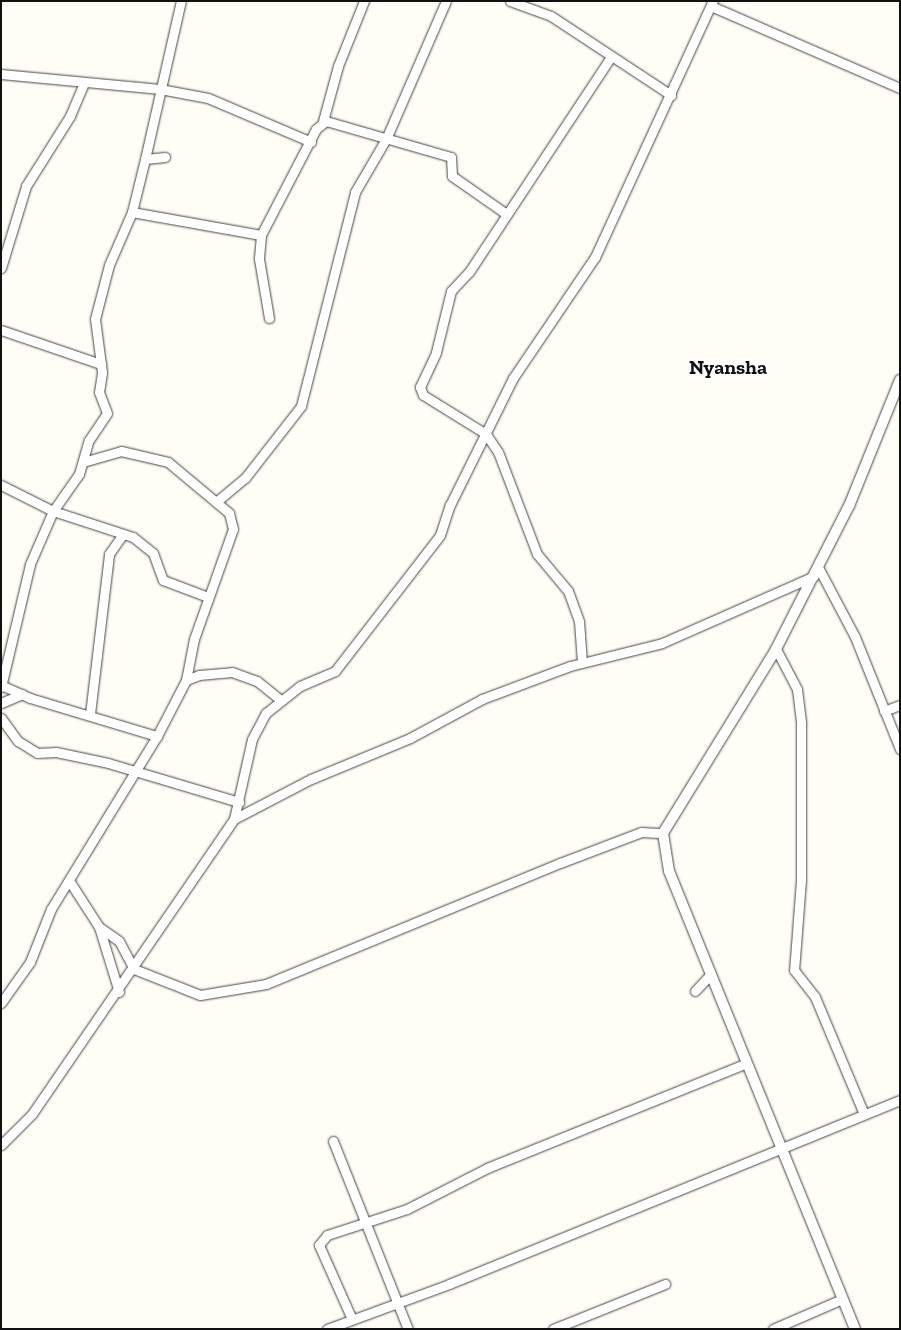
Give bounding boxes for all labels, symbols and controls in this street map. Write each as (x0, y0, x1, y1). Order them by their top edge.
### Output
district label: Nyansha (689, 355, 767, 379)

